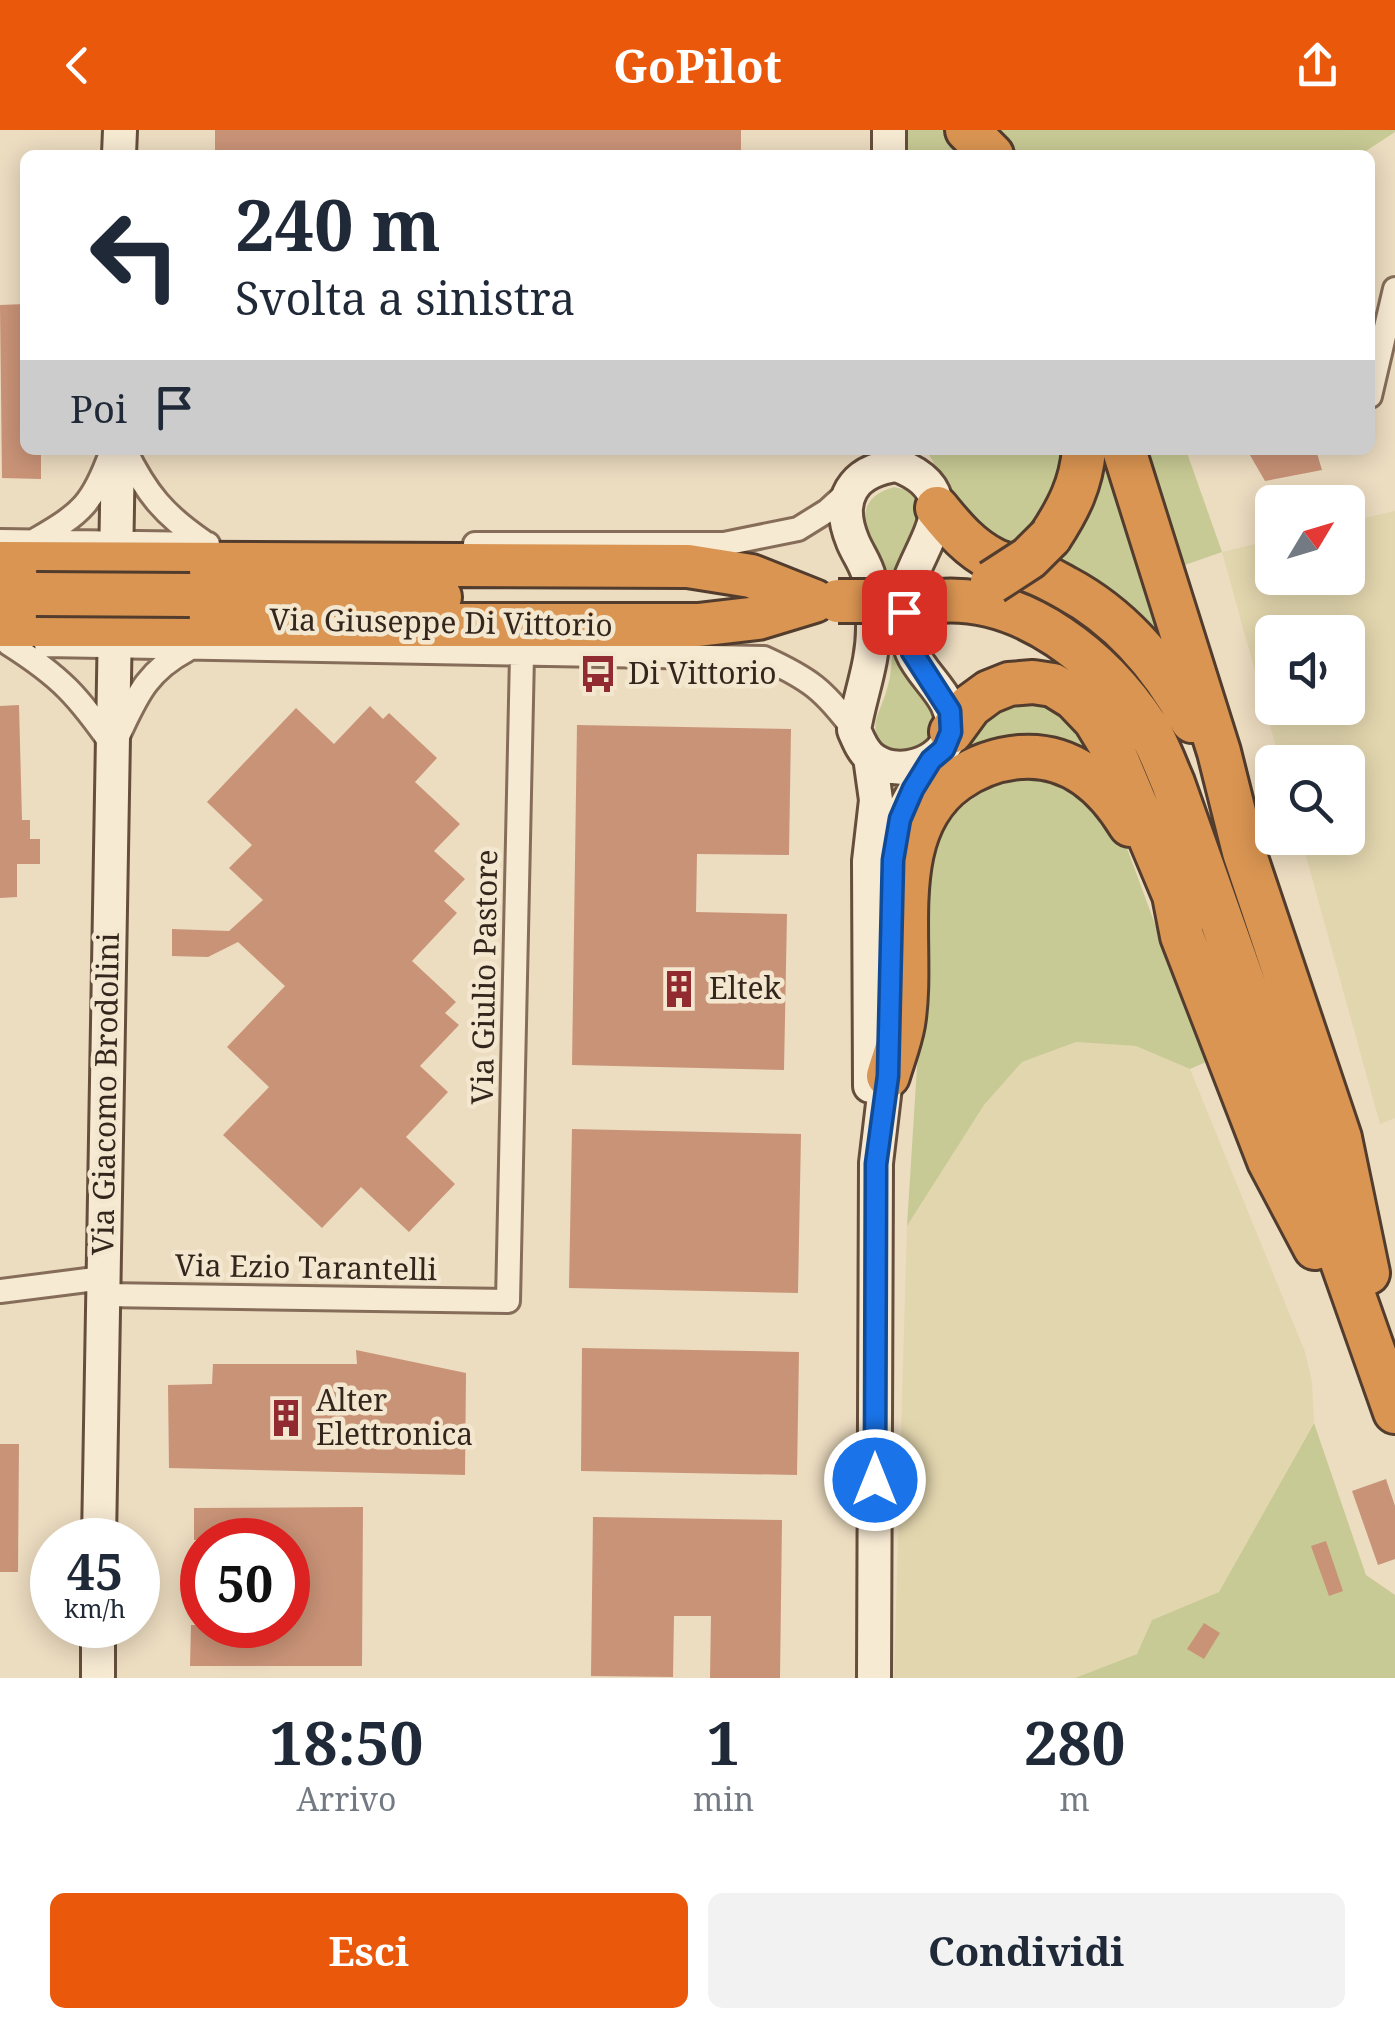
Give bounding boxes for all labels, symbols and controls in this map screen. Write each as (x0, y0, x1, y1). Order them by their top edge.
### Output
text: GoPilot (613, 35, 782, 96)
icon: back (50, 38, 105, 93)
icon: share (1290, 38, 1345, 93)
text: 240 m (235, 176, 441, 272)
icon: left (70, 190, 200, 320)
text: Svolta a sinistra (235, 267, 575, 328)
icon: arrive (147, 380, 202, 435)
text: Poi (70, 382, 127, 434)
north arrow (1255, 485, 1365, 595)
map controls (1255, 485, 1365, 855)
pin (862, 570, 947, 655)
icon: arrive (877, 585, 932, 640)
street label: Via Giuseppe Di Vittorio (269, 598, 613, 645)
button: sound (1255, 615, 1365, 725)
place label: Di Vittorio (628, 652, 777, 693)
bus stop icon: Di Vittorio (577, 653, 619, 695)
button: search (1255, 745, 1365, 855)
street label: Via Giulio Pastore (461, 849, 506, 1105)
street label: Via Giacomo Brodolini (81, 932, 128, 1256)
place label: Eltek (709, 967, 782, 1008)
building icon: Eltek (658, 968, 700, 1010)
street label: Via Ezio Tarantelli (175, 1244, 438, 1289)
place label: Alter Elettronica (316, 1379, 473, 1454)
building icon: Alter Elettronica (265, 1397, 307, 1439)
position arrow (823, 1428, 927, 1532)
speed limit sign: 50 (180, 1518, 310, 1648)
text: 45 (67, 1537, 123, 1605)
text: km/h (64, 1591, 126, 1625)
text: 18:50 (270, 1701, 423, 1783)
text: 1 (707, 1701, 741, 1783)
text: 280 (1024, 1701, 1125, 1783)
text: Arrivo (297, 1777, 396, 1820)
text: min (693, 1777, 754, 1820)
text: m (1059, 1777, 1090, 1820)
button: Esci (50, 1893, 688, 2008)
button: Condividi (708, 1893, 1345, 2008)

